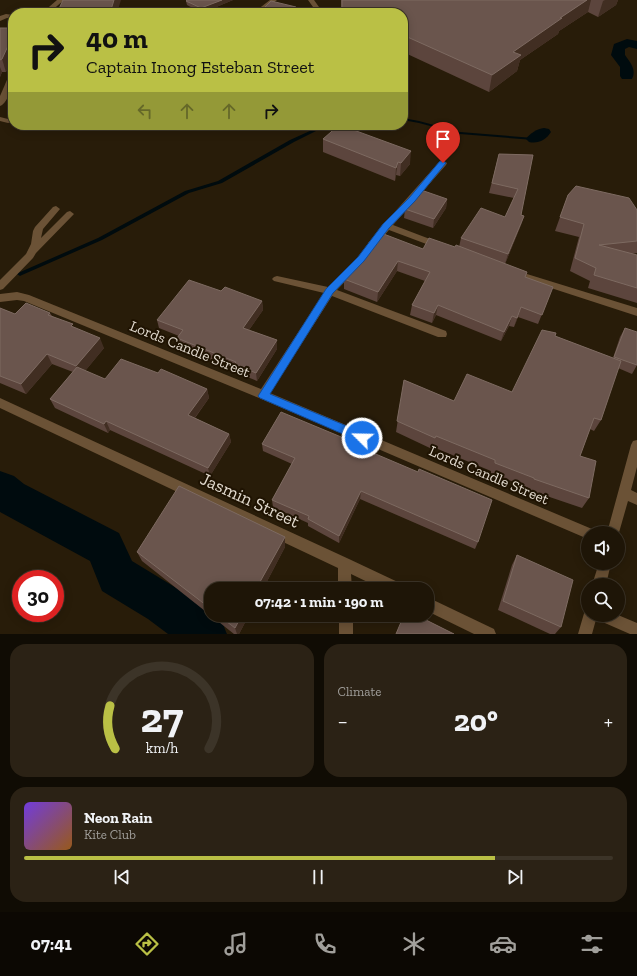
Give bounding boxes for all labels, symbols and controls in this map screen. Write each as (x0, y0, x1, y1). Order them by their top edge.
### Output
text: 40 m (86, 22, 148, 55)
icon: right (20, 24, 72, 76)
text: Captain Inong Esteban Street (86, 56, 314, 78)
icon: left (134, 100, 156, 122)
icon: ahead (176, 100, 198, 122)
icon: ahead (218, 100, 240, 122)
icon: right (260, 100, 282, 122)
pin (426, 122, 460, 163)
icon: arrive (432, 128, 454, 150)
street label: Lords Candle Street (127, 317, 253, 382)
position arrow (341, 417, 383, 459)
street label: Lords Candle Street (427, 442, 552, 508)
street label: Jasmin Street (197, 467, 303, 533)
map controls (581, 526, 625, 622)
button: sound (581, 526, 625, 570)
speed limit sign: 30 (12, 570, 64, 622)
button: search (581, 578, 625, 622)
text: 07:42 · 1 min · 190 m (255, 593, 383, 611)
text: Climate (338, 684, 381, 699)
text: 27 (140, 692, 184, 742)
text: 20° (454, 703, 498, 739)
text: − (338, 708, 348, 735)
text: + (604, 708, 613, 735)
text: km/h (145, 739, 178, 756)
text: Neon Rain (84, 809, 152, 827)
text: Kite Club (84, 827, 136, 842)
icon: previous (111, 866, 133, 888)
icon: pause (307, 866, 329, 888)
icon: next (504, 866, 526, 888)
icon: directions (133, 930, 161, 958)
icon: music (222, 930, 250, 958)
icon: phone (311, 930, 339, 958)
icon: climate (400, 930, 428, 958)
icon: car (489, 930, 517, 958)
icon: filters (578, 930, 606, 958)
text: 07:41 (31, 933, 72, 955)

